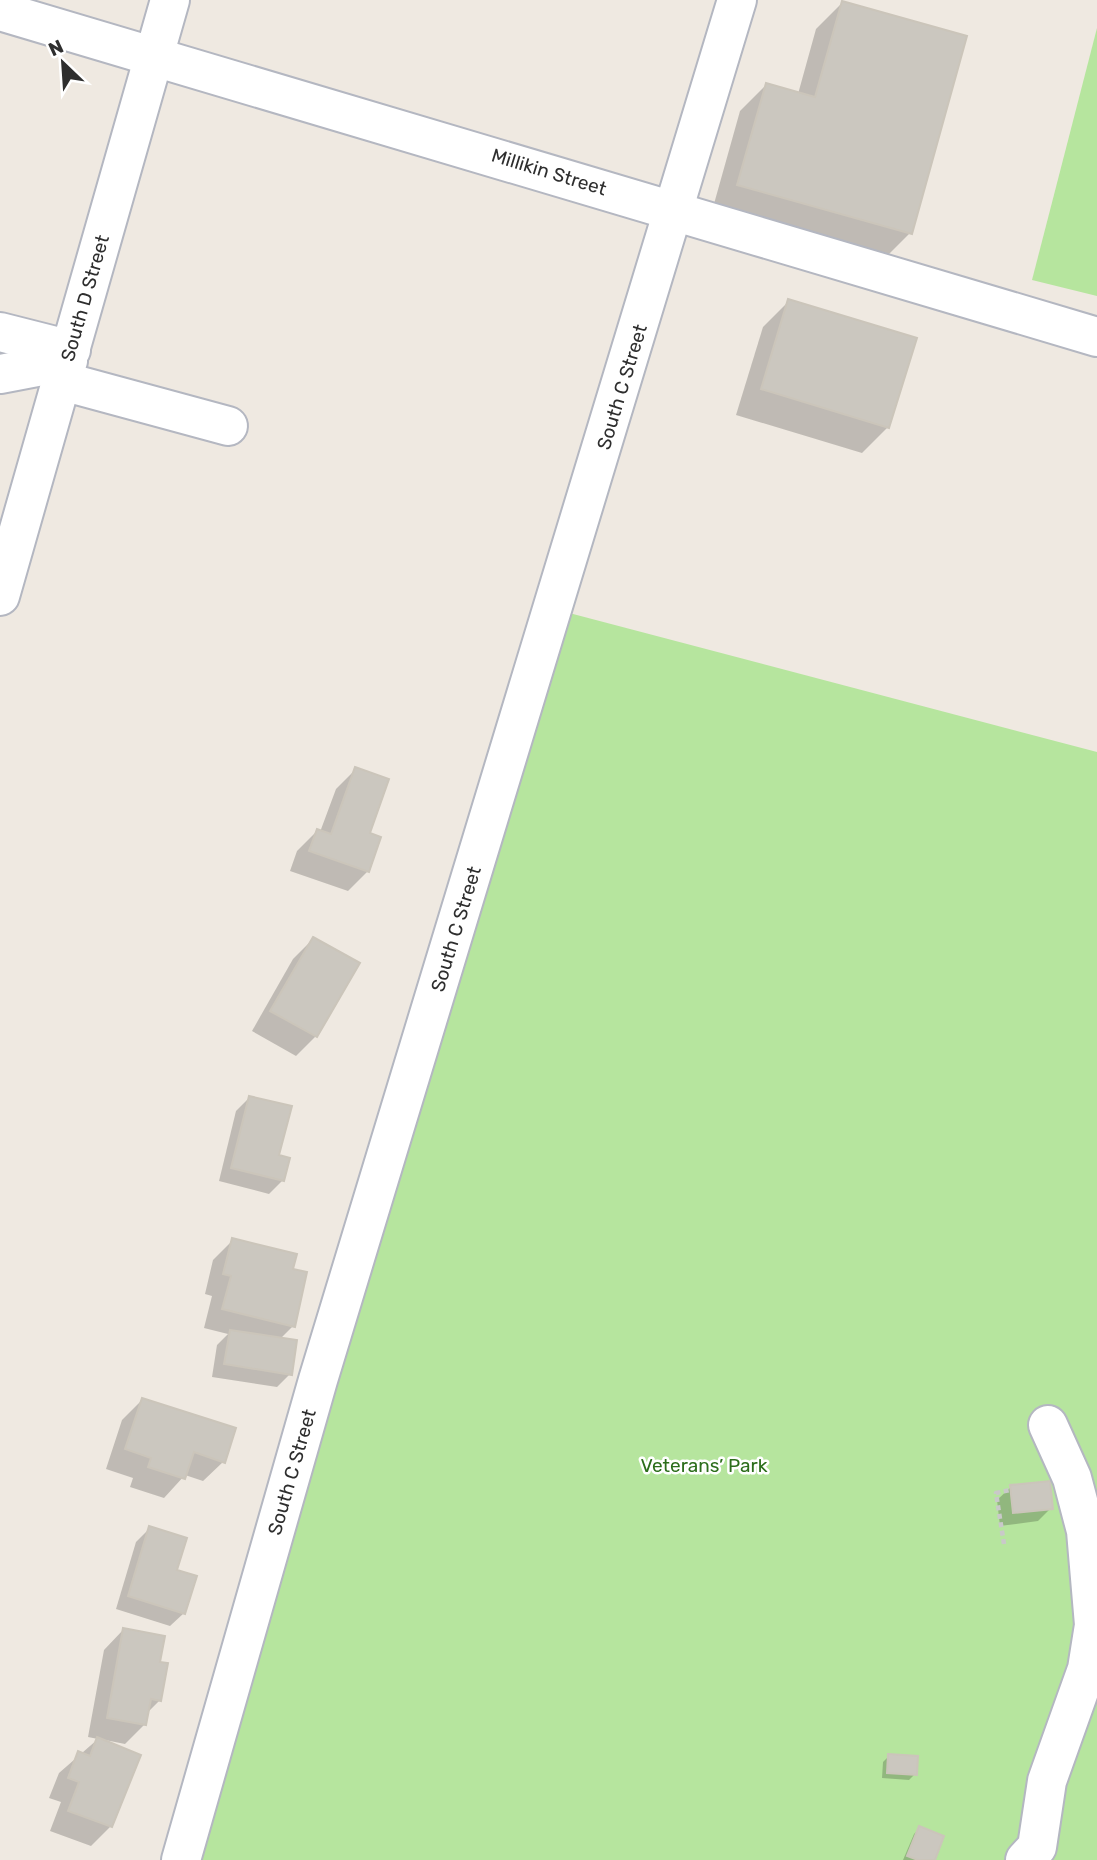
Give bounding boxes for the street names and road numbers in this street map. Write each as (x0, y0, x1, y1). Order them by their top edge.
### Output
street label: Millikin Street (489, 144, 610, 201)
street label: South D Street (56, 232, 114, 364)
street label: South C Street (592, 321, 652, 453)
street label: South C Street (426, 863, 486, 995)
street label: South C Street (263, 1406, 321, 1538)

